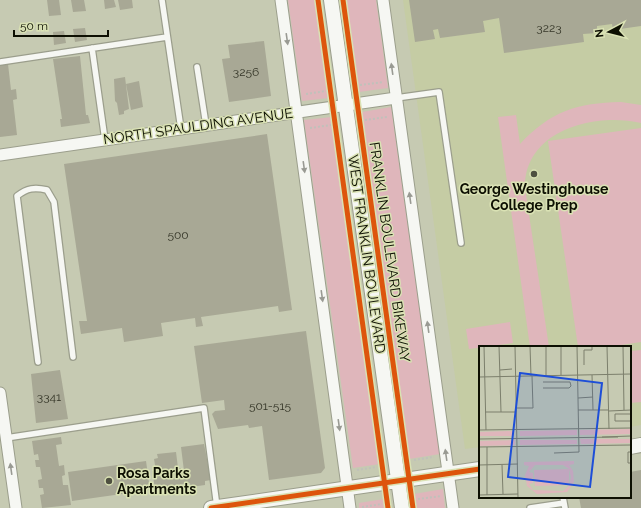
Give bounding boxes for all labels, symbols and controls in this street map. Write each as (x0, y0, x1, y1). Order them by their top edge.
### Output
scale bar (14, 12, 108, 38)
north arrow (589, 12, 629, 52)
text: 50 m (20, 19, 48, 33)
house number: 3223 (536, 21, 562, 35)
text: N (593, 28, 607, 38)
one-way arrow (284, 33, 290, 45)
one-way arrow (389, 63, 395, 75)
house number: 3256 (233, 65, 259, 79)
street label: NORTH SPAULDING AVENUE (102, 105, 294, 147)
street label: FRANKLIN BOULEVARD BIKEWAY (367, 141, 413, 363)
street label: WEST FRANKLIN BOULEVARD (345, 154, 389, 354)
one-way arrow (301, 161, 307, 174)
marker: George Westinghouse College Prep (529, 169, 539, 179)
place label: George Westinghouse College Prep (460, 181, 609, 213)
one-way arrow (407, 192, 413, 204)
house number: 500 (167, 228, 189, 242)
one-way arrow (319, 290, 325, 302)
one-way arrow (425, 321, 431, 333)
inset map (479, 346, 631, 498)
house number: 3341 (37, 390, 61, 404)
house number: 501-515 (249, 399, 292, 413)
one-way arrow (336, 419, 342, 431)
one-way arrow (443, 449, 449, 462)
one-way arrow (7, 463, 14, 475)
place label: Rosa Parks Apartments (117, 465, 196, 497)
marker: Rosa Parks Apartments (104, 476, 114, 486)

